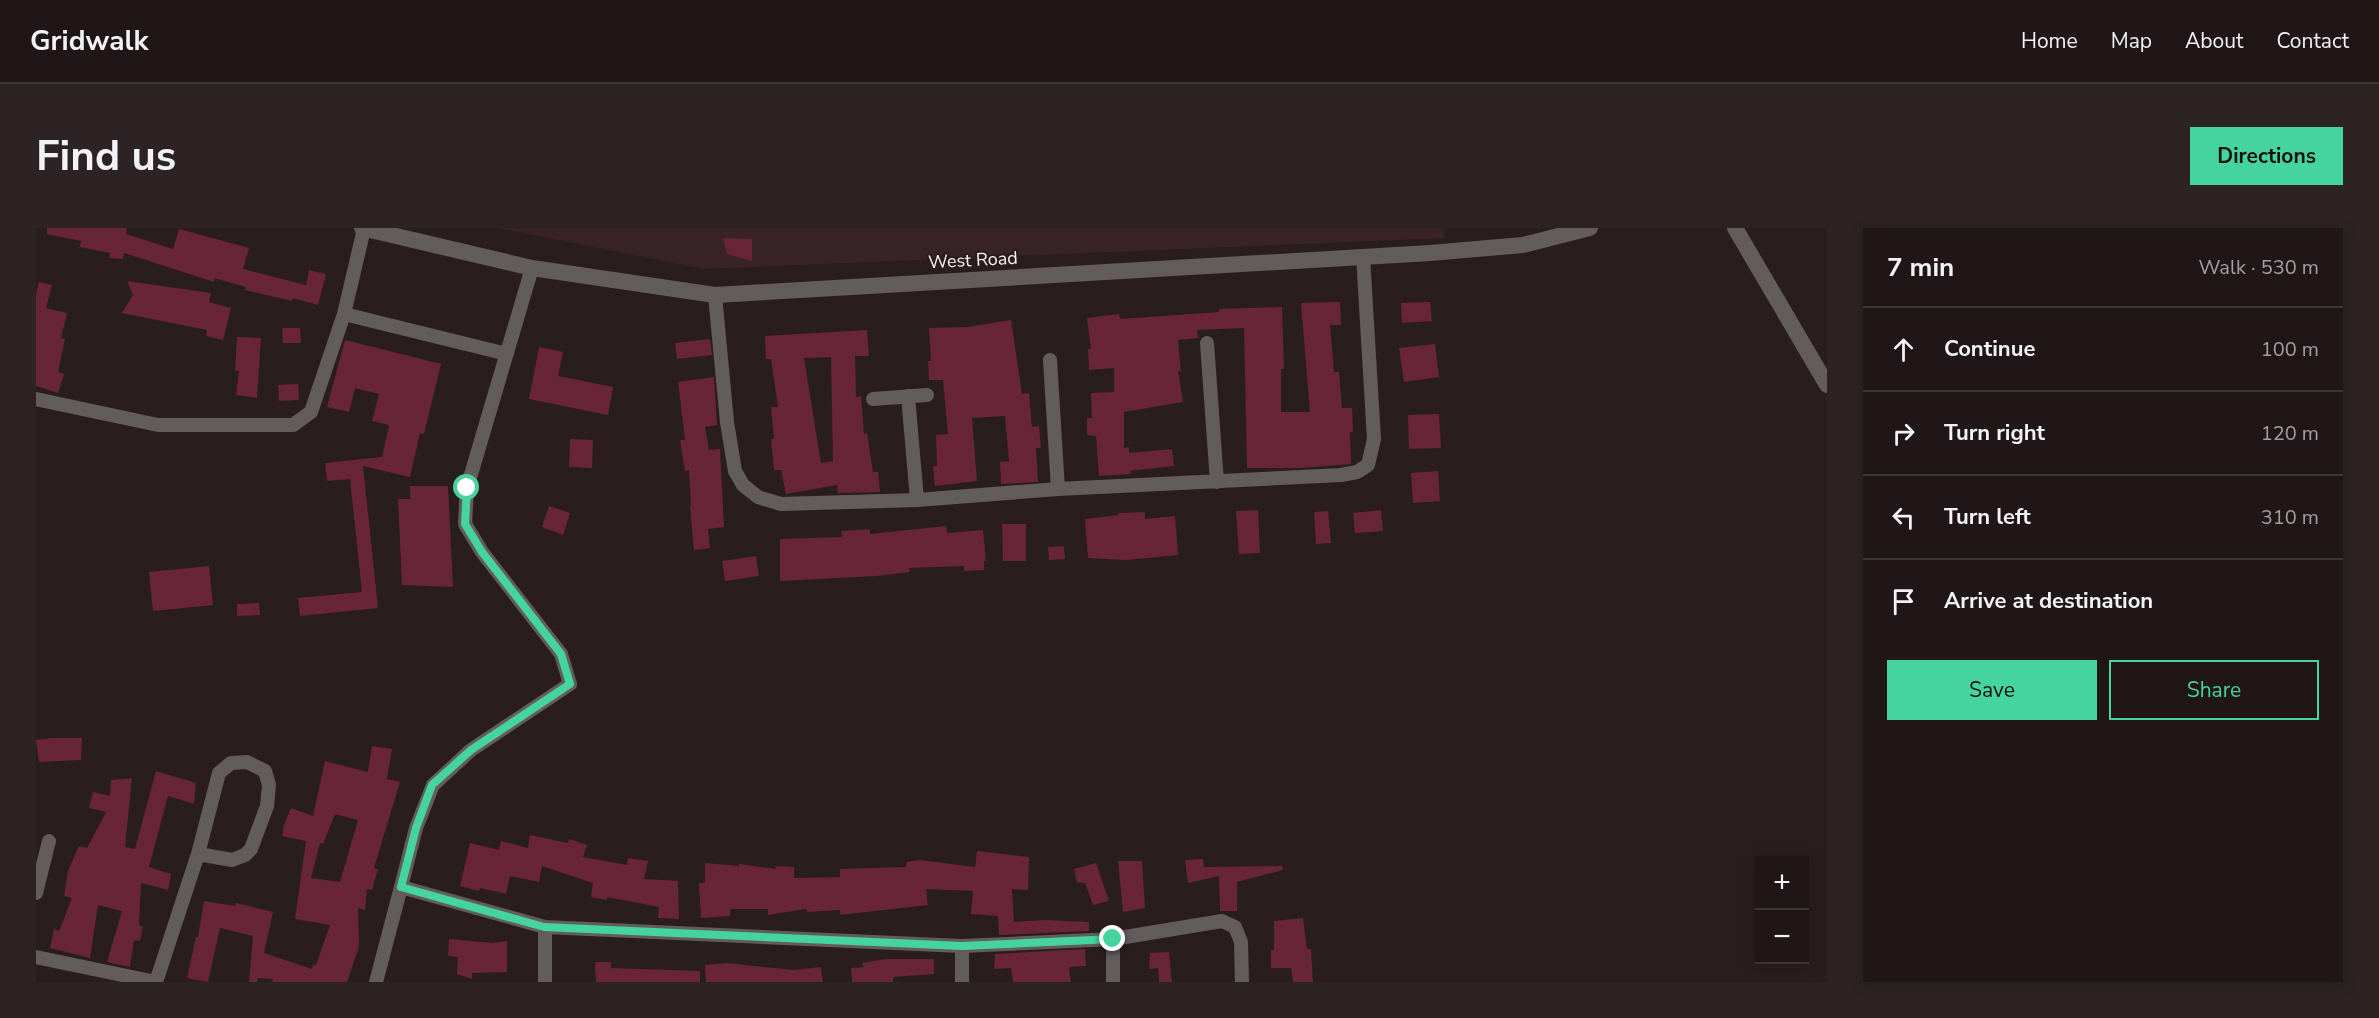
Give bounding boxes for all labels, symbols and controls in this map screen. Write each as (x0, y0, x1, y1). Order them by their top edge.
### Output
text: Gridwalk (30, 22, 148, 60)
text: Home (2021, 27, 2078, 55)
text: Map (2111, 27, 2152, 55)
text: About (2185, 27, 2243, 55)
text: Contact (2276, 27, 2349, 55)
button: Directions (2190, 127, 2343, 185)
text: Find us (36, 128, 176, 185)
street label: West Road (928, 246, 1018, 274)
text: 7 min (1887, 250, 1954, 285)
text: Walk · 530 m (2199, 254, 2319, 281)
icon: ahead (1887, 333, 1920, 366)
text: Continue (1944, 334, 2035, 364)
text: 100 m (2261, 336, 2319, 363)
icon: right (1887, 417, 1920, 450)
text: Turn right (1944, 418, 2045, 448)
text: 120 m (2261, 420, 2319, 447)
route start (453, 474, 479, 500)
icon: left (1887, 501, 1920, 534)
text: Turn left (1944, 502, 2031, 532)
text: 310 m (2261, 504, 2319, 531)
icon: arrive (1887, 585, 1920, 618)
text: Arrive at destination (1944, 586, 2153, 616)
button: Save (1887, 660, 2097, 720)
button: Share (2109, 660, 2319, 720)
map controls (1755, 856, 1809, 964)
button: + (1755, 856, 1809, 910)
button: − (1755, 910, 1809, 964)
route end (1099, 925, 1125, 951)

